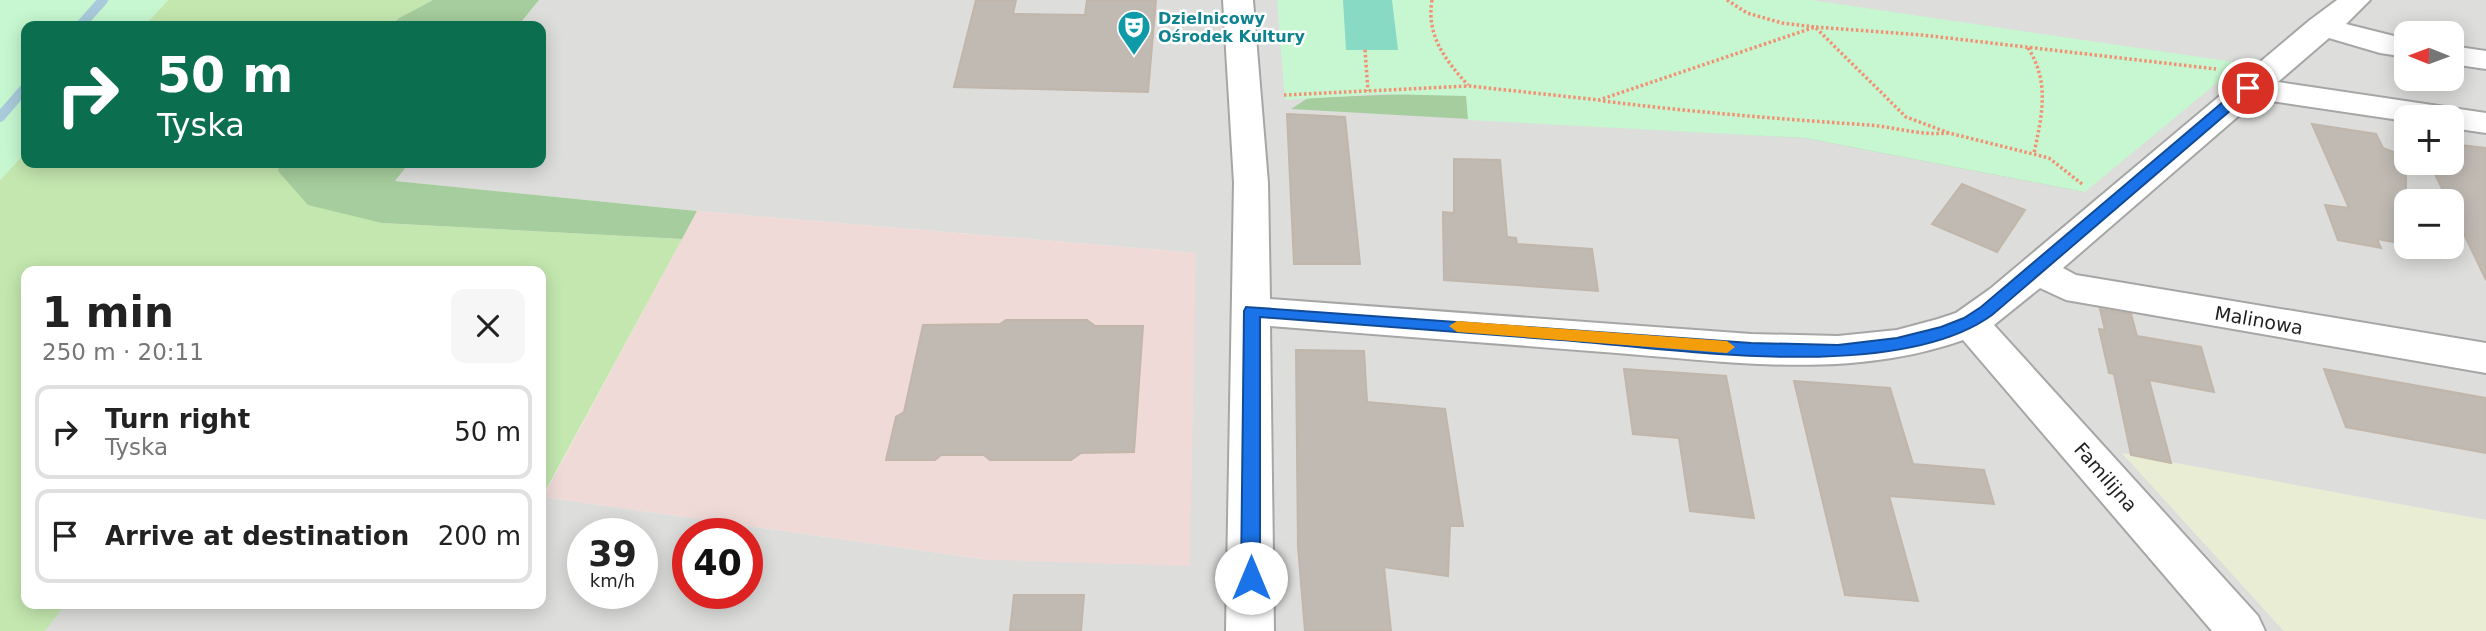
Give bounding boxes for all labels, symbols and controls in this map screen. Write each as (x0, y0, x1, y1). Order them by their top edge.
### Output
theatre icon: Dzielnicowy Ośrodek Kultury (1115, 8, 1153, 57)
place label: Dzielnicowy Ośrodek Kultury (1158, 9, 1305, 46)
north arrow (2394, 21, 2464, 91)
map controls (2394, 21, 2464, 259)
text: 50 m (157, 47, 293, 104)
icon: right (42, 49, 133, 140)
pin (2218, 58, 2278, 118)
icon: arrive (2229, 69, 2267, 107)
button: + (2394, 105, 2464, 175)
text: Tyska (157, 106, 245, 144)
button: − (2394, 189, 2464, 259)
text: 1 min (42, 288, 174, 337)
button: close (451, 289, 525, 363)
street label: Malinowa (2213, 301, 2305, 339)
text: 250 m · 20:11 (42, 339, 204, 365)
text: Turn right (105, 404, 250, 434)
icon: right (46, 413, 84, 451)
text: 50 m (454, 417, 521, 447)
text: Tyska (105, 434, 168, 460)
street label: Familijna (2070, 438, 2142, 516)
icon: arrive (46, 517, 84, 555)
speed limit sign: 40 (672, 518, 763, 609)
text: Arrive at destination (105, 521, 409, 551)
text: 200 m (438, 521, 521, 551)
text: 39 (588, 534, 637, 574)
position arrow (1214, 541, 1288, 615)
text: km/h (590, 570, 635, 591)

